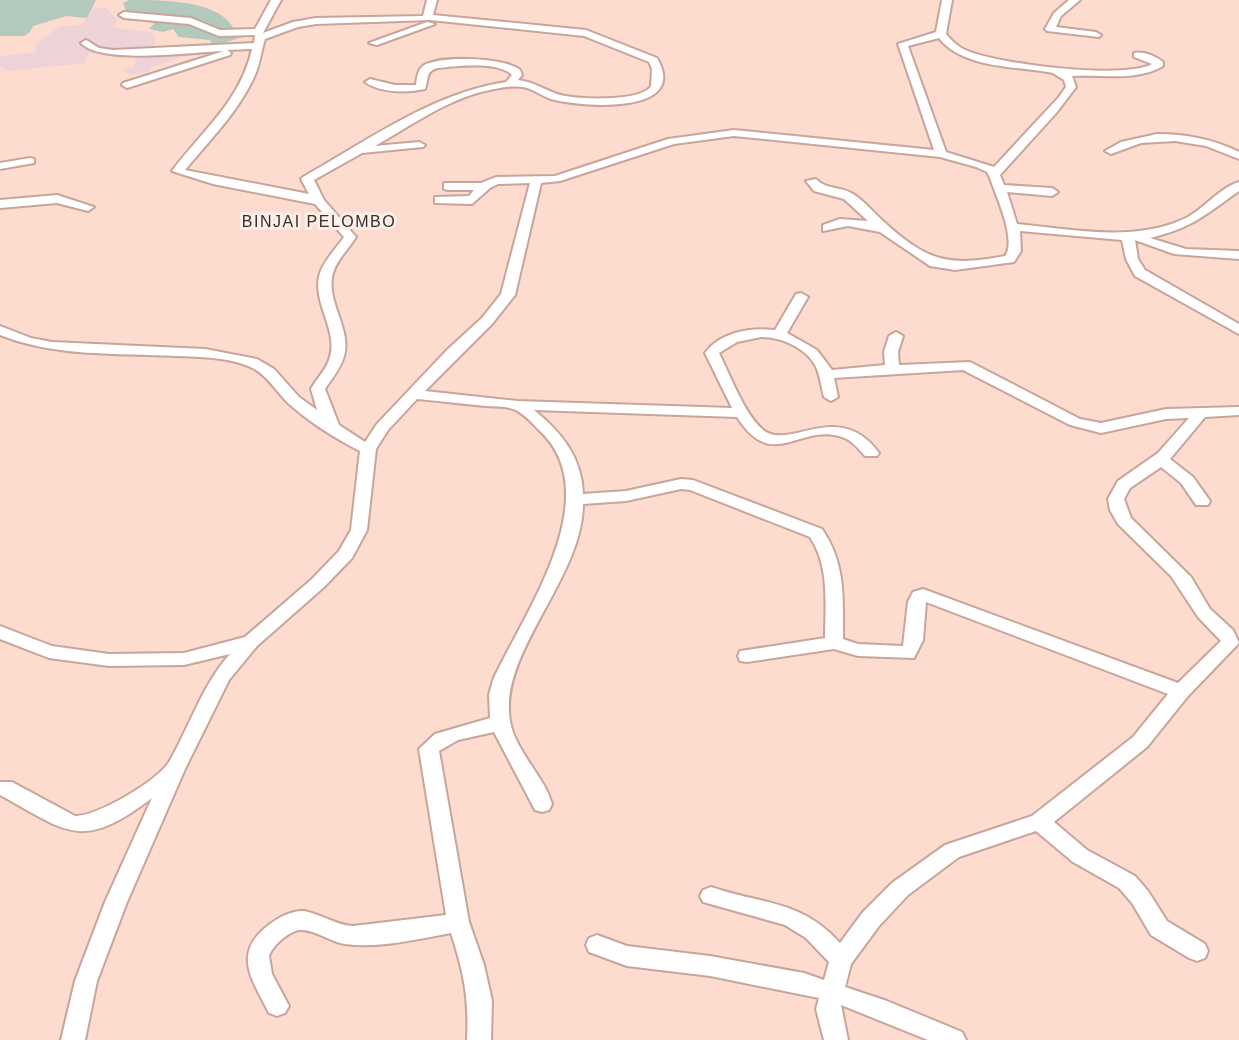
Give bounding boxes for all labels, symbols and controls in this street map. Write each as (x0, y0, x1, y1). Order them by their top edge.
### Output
district label: BINJAI PELOMBO (242, 213, 396, 230)

